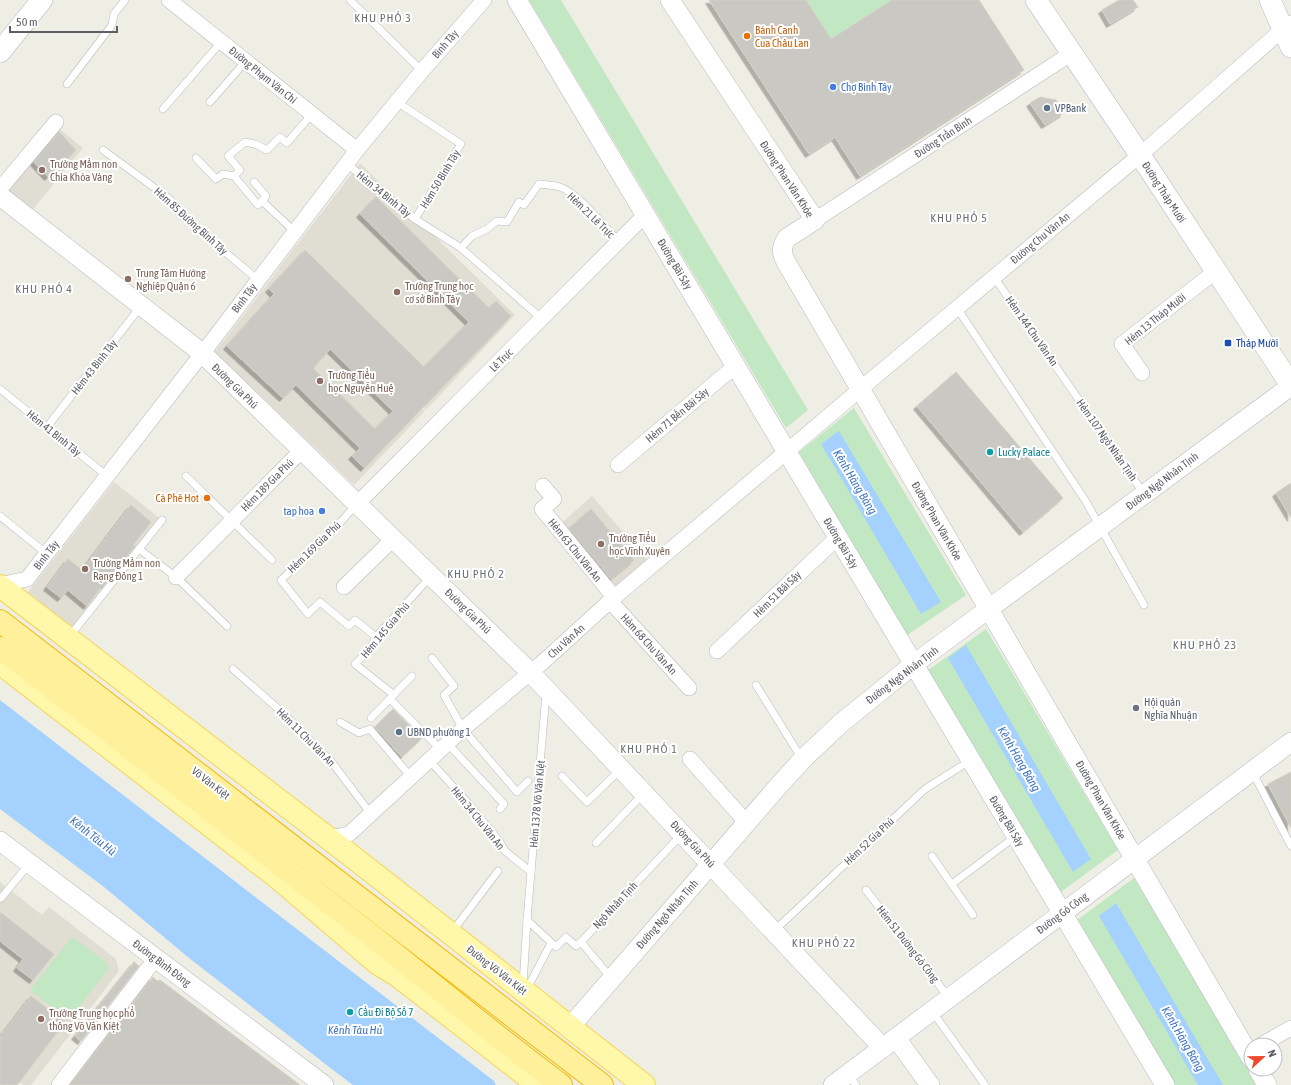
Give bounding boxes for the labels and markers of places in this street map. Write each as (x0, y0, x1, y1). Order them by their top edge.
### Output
place label: Bánh Canh Cua Châu Lan (755, 24, 809, 49)
marker: Bánh Canh Cua Châu Lan (742, 31, 752, 41)
place label: Chợ Bình Tây (841, 81, 892, 94)
marker: Chợ Bình Tây (828, 82, 838, 92)
place label: VPBank (1055, 102, 1086, 114)
marker: VPBank (1042, 103, 1052, 113)
place label: Trường Mầm non Chìa Khóa Vàng (50, 158, 117, 183)
marker: Trường Mầm non Chìa Khóa Vàng (37, 165, 47, 175)
place label: Trung Tâm Hướng Nghiệp Quận 6 (136, 267, 206, 293)
marker: Trung Tâm Hướng Nghiệp Quận 6 (123, 274, 133, 284)
place label: Trường Trung học cơ sở Bình Tây (405, 280, 474, 305)
marker: Trường Trung học cơ sở Bình Tây (392, 287, 402, 297)
place label: Tháp Mười (1236, 337, 1278, 349)
marker: Tháp Mười (1223, 338, 1233, 348)
place label: Trường Tiểu học Nguyễn Huệ (328, 368, 394, 395)
marker: Trường Tiểu học Nguyễn Huệ (315, 376, 325, 386)
place label: Lucky Palace (998, 446, 1050, 458)
marker: Lucky Palace (985, 447, 995, 457)
place label: Cà Phê Hot (155, 492, 199, 504)
marker: Cà Phê Hot (202, 493, 212, 503)
place label: tap hoa (283, 505, 314, 517)
marker: tap hoa (317, 506, 327, 516)
place label: Trường Tiểu học Vĩnh Xuyên (609, 531, 670, 558)
marker: Trường Tiểu học Vĩnh Xuyên (596, 539, 606, 549)
place label: Trường Mầm non Rạng Đông 1 (93, 557, 160, 583)
marker: Trường Mầm non Rạng Đông 1 (80, 564, 90, 574)
place label: Hội quán Nghĩa Nhuận (1144, 696, 1197, 722)
marker: Hội quán Nghĩa Nhuận (1131, 703, 1141, 713)
place label: UBND phường 1 (407, 726, 471, 738)
marker: UBND phường 1 (394, 727, 404, 737)
place label: Trường Trung học phổ thông Võ Văn Kiệt (49, 1006, 135, 1033)
place label: Cầu Đi Bộ Số 7 (358, 1006, 413, 1019)
marker: Cầu Đi Bộ Số 7 (345, 1007, 355, 1017)
marker: Trường Trung học phổ thông Võ Văn Kiệt (36, 1014, 46, 1024)

